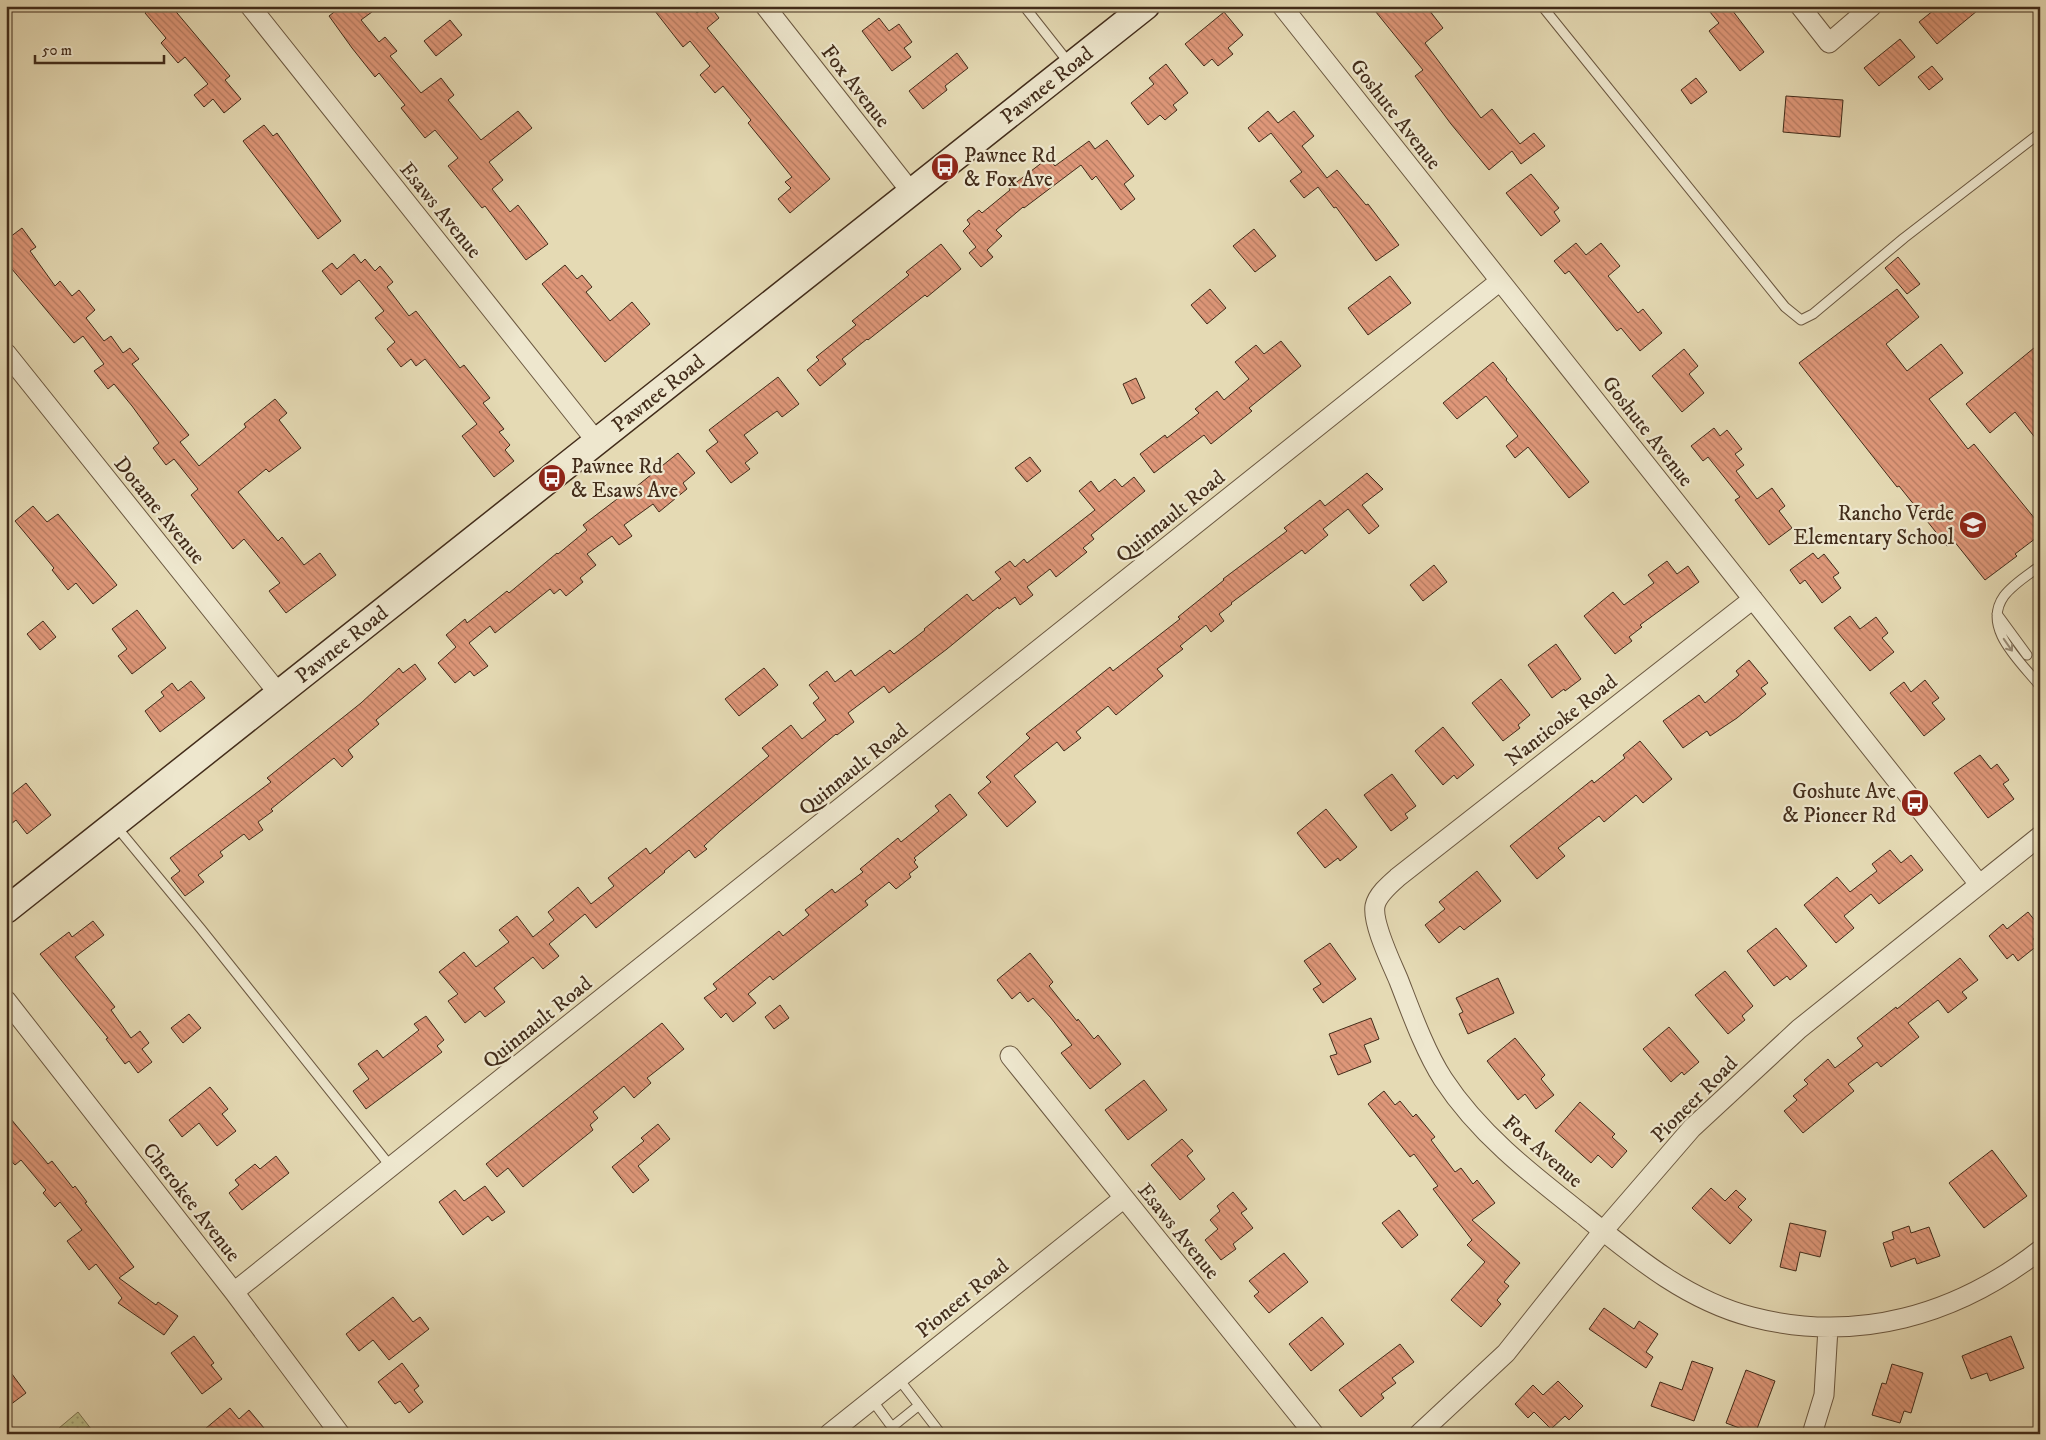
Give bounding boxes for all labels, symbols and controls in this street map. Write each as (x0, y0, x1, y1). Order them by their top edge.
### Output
scale bar (35, 32, 164, 64)
street label: Fox Avenue (815, 40, 896, 133)
text: 50 m (42, 41, 72, 60)
street label: Pawnee Road (996, 41, 1099, 130)
street label: Goshute Avenue (1344, 54, 1447, 175)
place label: Pawnee Rd & Fox Ave (964, 143, 1056, 193)
bus stop icon: Pawnee Rd & Fox Ave (930, 152, 960, 182)
street label: Esaws Avenue (394, 157, 487, 264)
street label: Pawnee Road (607, 349, 710, 438)
street label: Goshute Avenue (1596, 371, 1699, 492)
street label: Dotame Avenue (108, 452, 211, 570)
place label: Pawnee Rd & Esaws Ave (571, 454, 678, 504)
bus stop icon: Pawnee Rd & Esaws Ave (537, 463, 567, 493)
street label: Quinnault Road (1111, 464, 1231, 569)
place label: Rancho Verde Elementary School (1793, 501, 1955, 551)
school or university icon: Rancho Verde Elementary School (1958, 510, 1988, 540)
street label: Pawnee Road (290, 600, 394, 689)
one-way arrow (2003, 638, 2013, 652)
street label: Nanticoke Road (1501, 669, 1623, 773)
street label: Quinnault Road (794, 717, 914, 822)
place label: Goshute Ave & Pioneer Rd (1782, 779, 1897, 829)
bus stop icon: Goshute Ave & Pioneer Rd (1900, 788, 1930, 818)
street label: Quinnault Road (478, 970, 598, 1075)
street label: Pioneer Road (1646, 1051, 1744, 1148)
street label: Fox Avenue (1497, 1110, 1588, 1194)
street label: Cherokee Avenue (137, 1138, 246, 1268)
street label: Esaws Avenue (1132, 1178, 1225, 1285)
street label: Pioneer Road (911, 1253, 1015, 1344)

